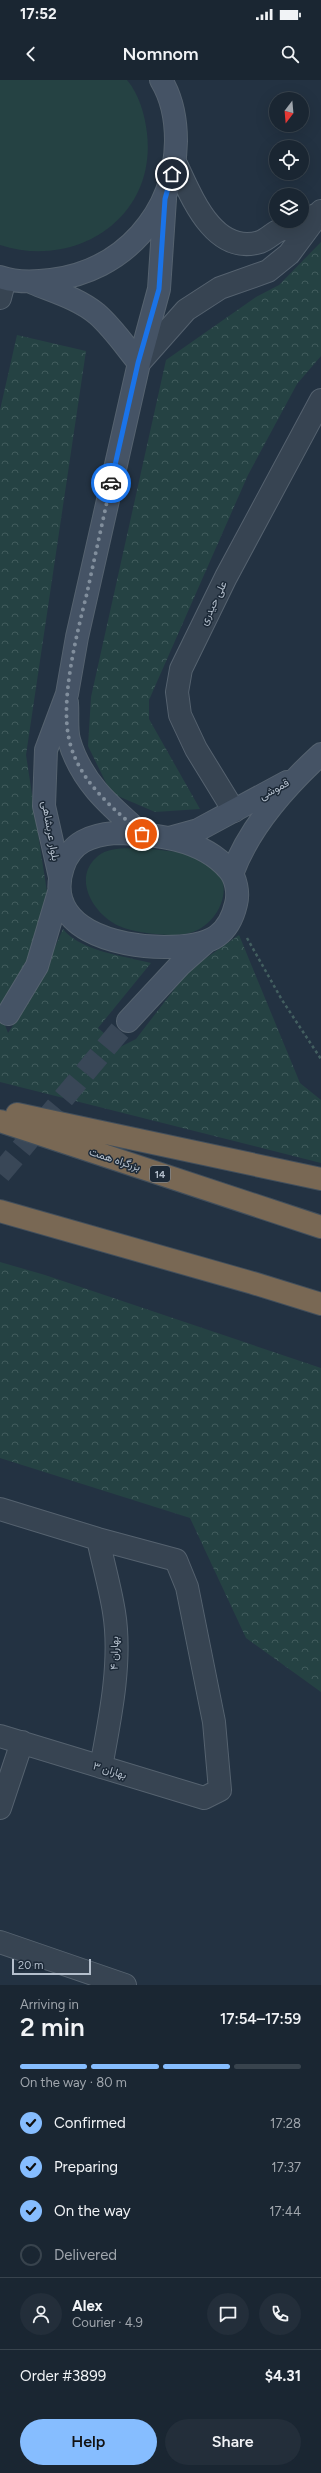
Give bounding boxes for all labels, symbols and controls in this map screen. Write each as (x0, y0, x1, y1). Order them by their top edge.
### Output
text: 17:52 (20, 5, 57, 23)
icon: back (20, 43, 42, 65)
text: Nomnom (122, 43, 199, 65)
icon: search (279, 43, 301, 65)
north arrow (269, 92, 309, 132)
map controls (269, 92, 309, 228)
button: locate (269, 140, 309, 180)
pin (155, 157, 189, 191)
icon: home (161, 163, 183, 185)
button: layers (269, 188, 309, 228)
courier (91, 463, 131, 503)
icon: car (100, 472, 122, 494)
street label: علی حیدری (197, 579, 230, 628)
street label: قموشی (257, 776, 291, 803)
street label: بلوار عربشاهی (39, 800, 62, 862)
pin (125, 817, 159, 851)
icon: bag (131, 823, 153, 845)
street label: بزرگراه همت (88, 1145, 142, 1174)
road number: 14 (150, 1166, 170, 1182)
street label: بهاران ۴ (108, 1636, 121, 1670)
street label: بهاران ۳ (91, 1759, 128, 1782)
scale bar (12, 1957, 91, 1976)
text: 20 m (18, 1959, 43, 1972)
text: Arriving in (20, 1997, 79, 2012)
text: 17:54–17:59 (220, 2010, 301, 2028)
text: 2 min (20, 2011, 85, 2043)
text: On the way · 80 m (20, 2075, 127, 2090)
icon: check (20, 2112, 42, 2134)
text: Confirmed (54, 2114, 126, 2132)
text: 17:28 (270, 2116, 301, 2131)
icon: check (20, 2156, 42, 2178)
text: Preparing (54, 2158, 118, 2176)
text: 17:37 (271, 2160, 301, 2175)
icon: check (20, 2200, 42, 2222)
text: On the way (54, 2202, 131, 2220)
text: 17:44 (269, 2204, 301, 2219)
text: Delivered (54, 2246, 117, 2264)
button: person (20, 2293, 62, 2335)
button: chat (207, 2293, 249, 2335)
button: phone (259, 2293, 301, 2335)
text: Alex (72, 2297, 102, 2315)
text: Courier · 4.9 (72, 2315, 143, 2330)
text: Order #3899 (20, 2367, 106, 2385)
text: $4.31 (265, 2367, 301, 2385)
button: Help (20, 2419, 157, 2465)
button: Share (165, 2419, 301, 2465)

